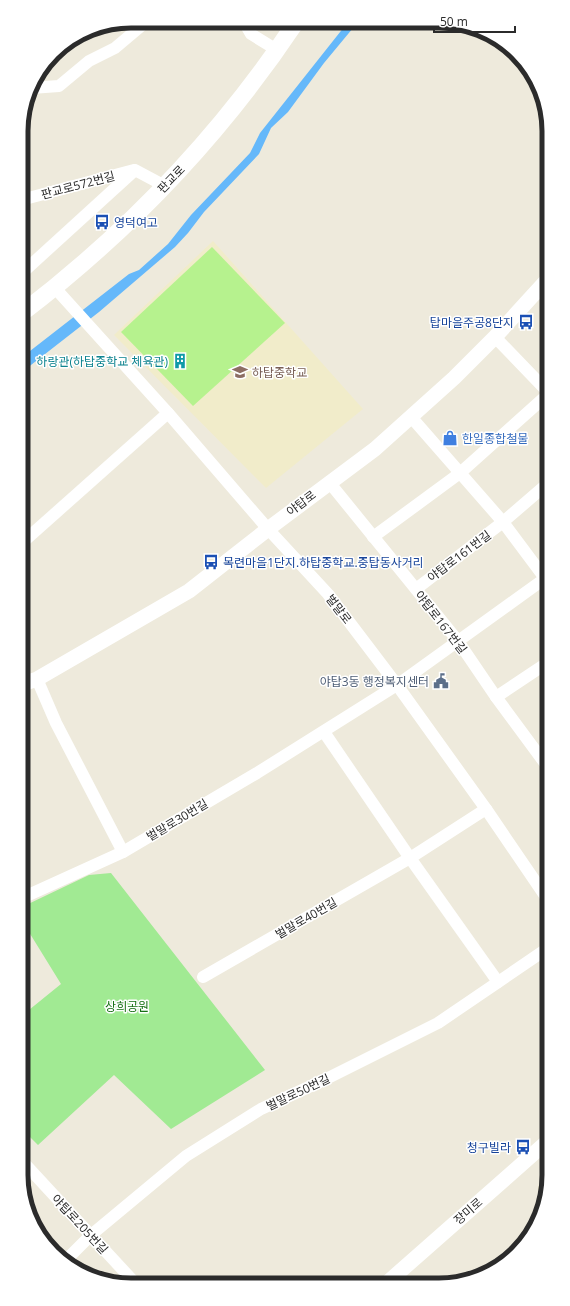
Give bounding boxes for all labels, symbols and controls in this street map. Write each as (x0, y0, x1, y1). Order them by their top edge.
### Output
scale bar (434, 8, 515, 34)
text: 50 m (440, 13, 468, 30)
street label: 판교로 (153, 161, 189, 197)
street label: 판교로572번길 (39, 167, 117, 203)
bus stop icon: 영덕여고 (93, 213, 111, 231)
place label: 영덕여고 (114, 214, 158, 231)
bus stop icon: 탑마을주공8단지 (517, 313, 535, 331)
place label: 탑마을주공8단지 (430, 314, 514, 331)
building icon: 하랑관(하탑중학교 체육관) (171, 352, 189, 370)
place label: 하랑관(하탑중학교 체육관) (36, 353, 168, 370)
school or university icon: 하탑중학교 (231, 363, 249, 381)
place label: 하탑중학교 (252, 364, 307, 381)
shop icon: 한일종합철물 (441, 429, 459, 447)
place label: 한일종합철물 (462, 430, 528, 447)
street label: 야탑로 (283, 486, 319, 520)
street label: 야탑로161번길 (424, 526, 494, 586)
bus stop icon: 목련마을1단지.하탑중학교.중탑동사거리 (202, 553, 220, 571)
place label: 목련마을1단지.하탑중학교.중탑동사거리 (223, 554, 424, 571)
street label: 야탑로167번길 (411, 587, 471, 657)
street label: 벌말로 (322, 591, 356, 627)
public building icon: 야탑3동 행정복지센터 (432, 672, 450, 690)
place label: 야탑3동 행정복지센터 (320, 673, 429, 690)
street label: 벌말로30번길 (143, 795, 211, 845)
street label: 벌말로40번길 (272, 893, 340, 943)
park label: 상희공원 (105, 998, 149, 1015)
street label: 벌말로50번길 (263, 1070, 333, 1114)
bus stop icon: 청구빌라 (514, 1138, 532, 1156)
place label: 청구빌라 (467, 1139, 511, 1156)
street label: 야탑로205번길 (48, 1190, 112, 1258)
street label: 장미로 (450, 1194, 486, 1228)

